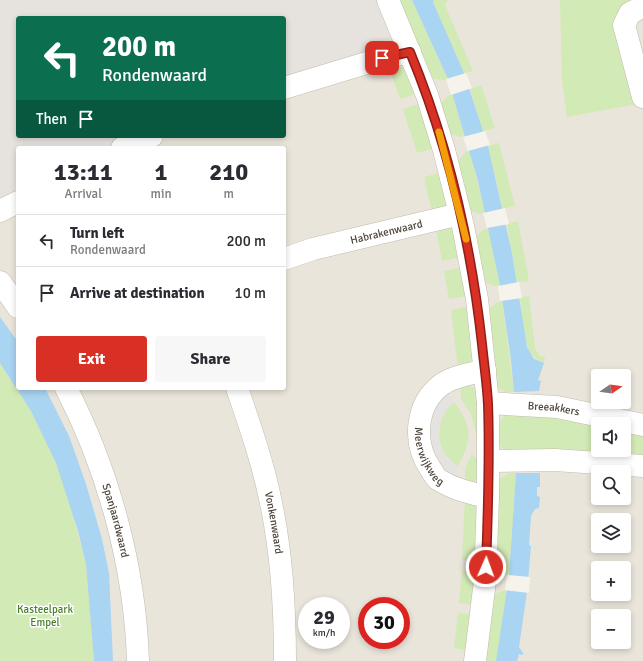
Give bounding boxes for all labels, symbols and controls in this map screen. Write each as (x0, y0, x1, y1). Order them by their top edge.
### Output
text: 200 m (102, 30, 176, 64)
icon: left (36, 32, 88, 84)
pin (365, 41, 399, 75)
icon: arrive (371, 47, 393, 69)
text: Rondenwaard (102, 64, 207, 86)
icon: arrive (75, 108, 97, 130)
text: Then (36, 110, 67, 128)
text: 13:11 (54, 157, 113, 187)
text: 1 (155, 157, 167, 187)
text: 210 (209, 157, 248, 187)
text: Arrival (65, 186, 102, 202)
text: min (151, 186, 172, 202)
text: m (224, 186, 234, 202)
street label: Habrakenwaard (349, 217, 424, 247)
text: Turn left (70, 224, 124, 242)
icon: left (36, 230, 58, 252)
text: 200 m (226, 232, 266, 250)
text: Rondenwaard (70, 242, 146, 258)
icon: arrive (36, 282, 58, 304)
text: Arrive at destination (70, 284, 205, 302)
text: 10 m (235, 284, 266, 302)
button: Exit (36, 336, 147, 382)
button: Share (155, 336, 266, 382)
north arrow (591, 369, 631, 409)
map controls (591, 369, 631, 649)
street label: Breeakkers (527, 399, 581, 419)
button: sound (591, 417, 631, 457)
street label: Meerwijkweg (412, 427, 446, 489)
button: search (591, 465, 631, 505)
street label: Spanjaardwaard (99, 482, 132, 559)
street label: Vonkenwaard (262, 490, 285, 555)
button: layers (591, 513, 631, 553)
position arrow (465, 546, 507, 588)
button: + (591, 561, 631, 601)
speed limit sign: 30 (358, 597, 410, 649)
park label: Kasteelpark Empel (17, 603, 73, 629)
text: 29 (313, 605, 335, 630)
button: − (591, 609, 631, 649)
text: km/h (313, 627, 335, 639)

